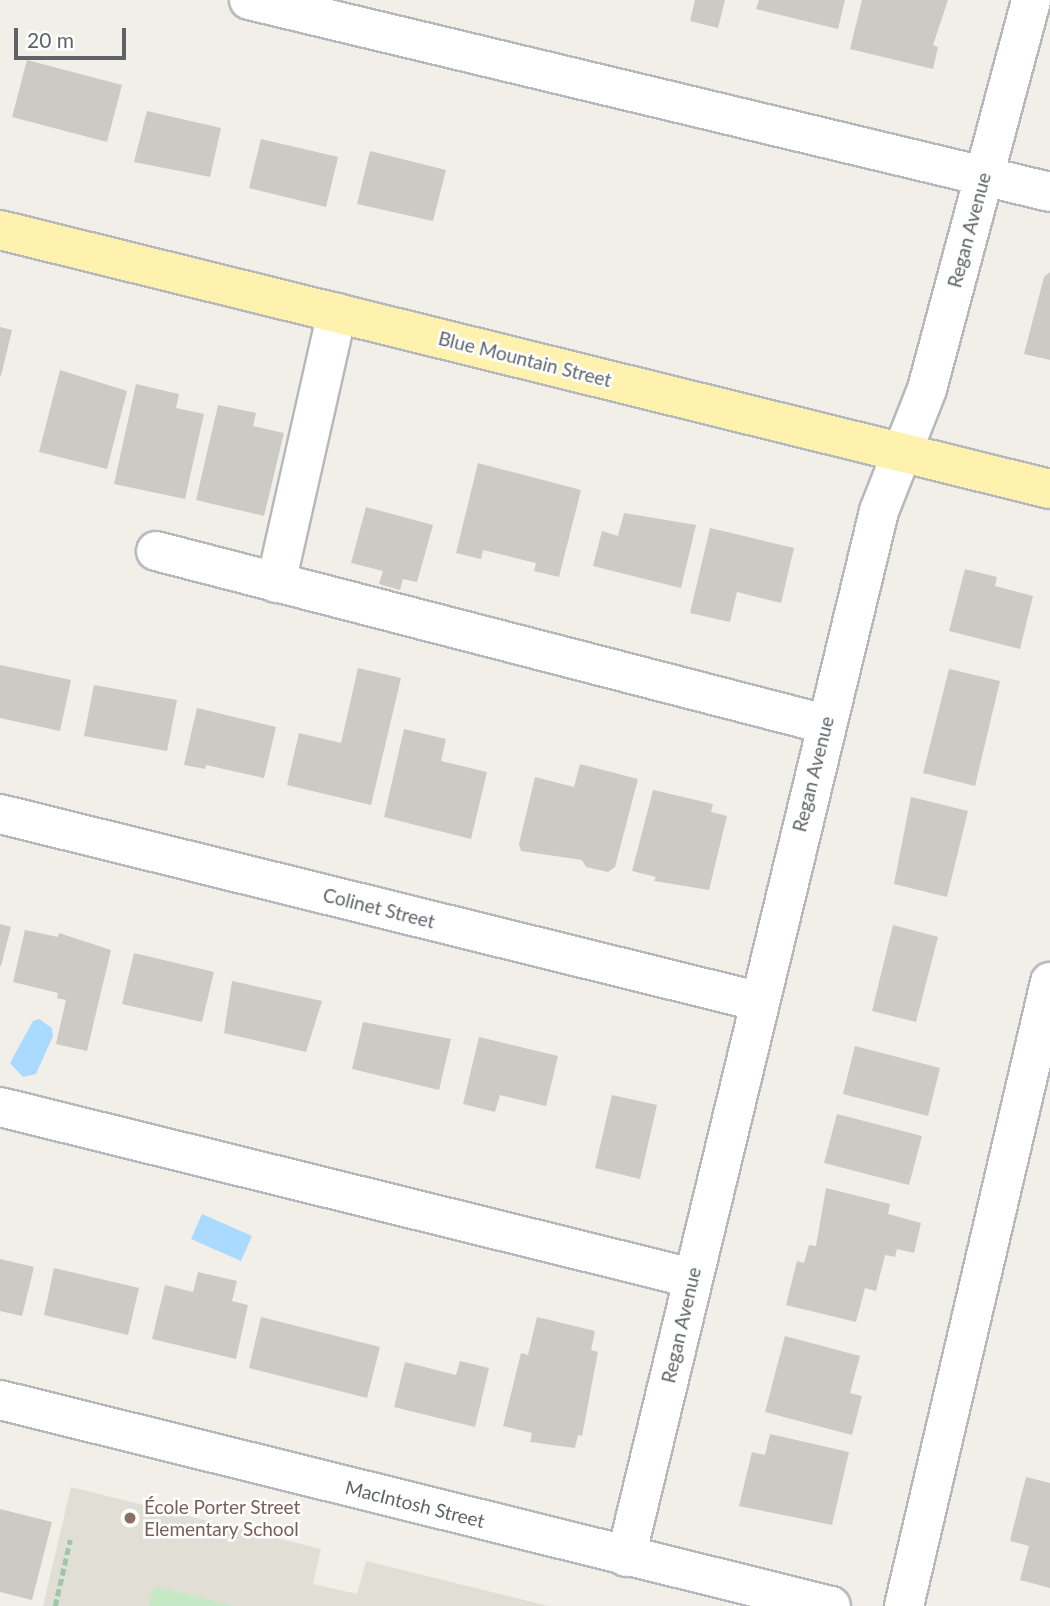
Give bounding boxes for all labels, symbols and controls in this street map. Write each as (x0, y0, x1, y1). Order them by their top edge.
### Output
scale bar (18, 14, 130, 58)
text: 20 m (27, 27, 74, 52)
street label: Regan Avenue (943, 170, 995, 290)
street label: Blue Mountain Street (436, 326, 614, 392)
street label: Regan Avenue (788, 714, 838, 834)
street label: Colinet Street (321, 883, 437, 933)
street label: Regan Avenue (657, 1264, 705, 1386)
street label: MacIntosh Street (343, 1476, 487, 1532)
place label: École Porter Street Elementary School (144, 1496, 301, 1540)
marker: École Porter Street Elementary School (122, 1510, 138, 1526)

